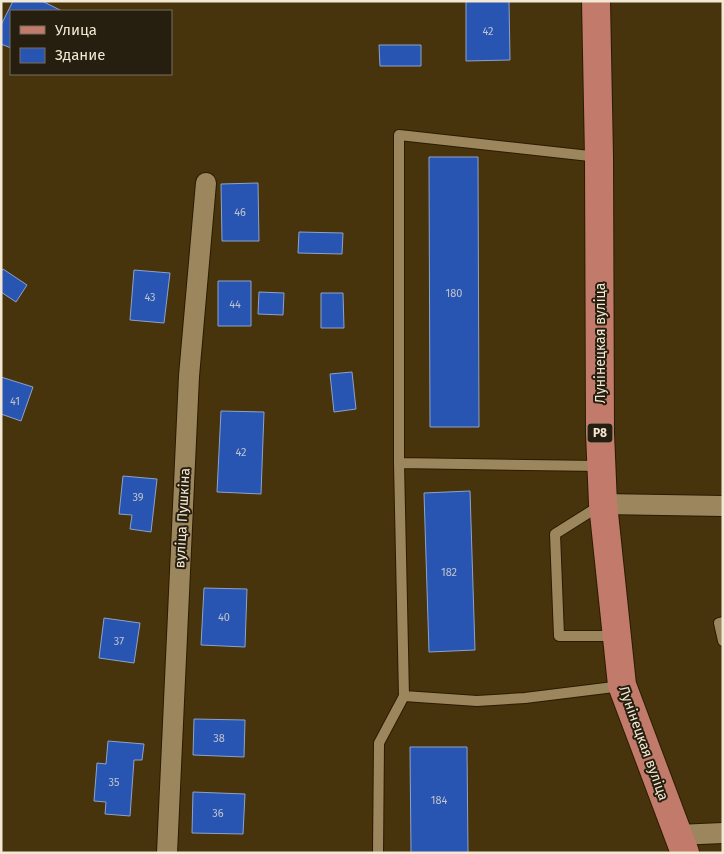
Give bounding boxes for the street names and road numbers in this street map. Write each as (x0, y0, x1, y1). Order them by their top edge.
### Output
street label: Лунінецкая вуліца (592, 283, 609, 403)
road number: Р8 (588, 423, 612, 442)
street label: вуліца Пушкіна (171, 467, 194, 569)
street label: Лунінецкая вуліца (615, 683, 672, 803)

